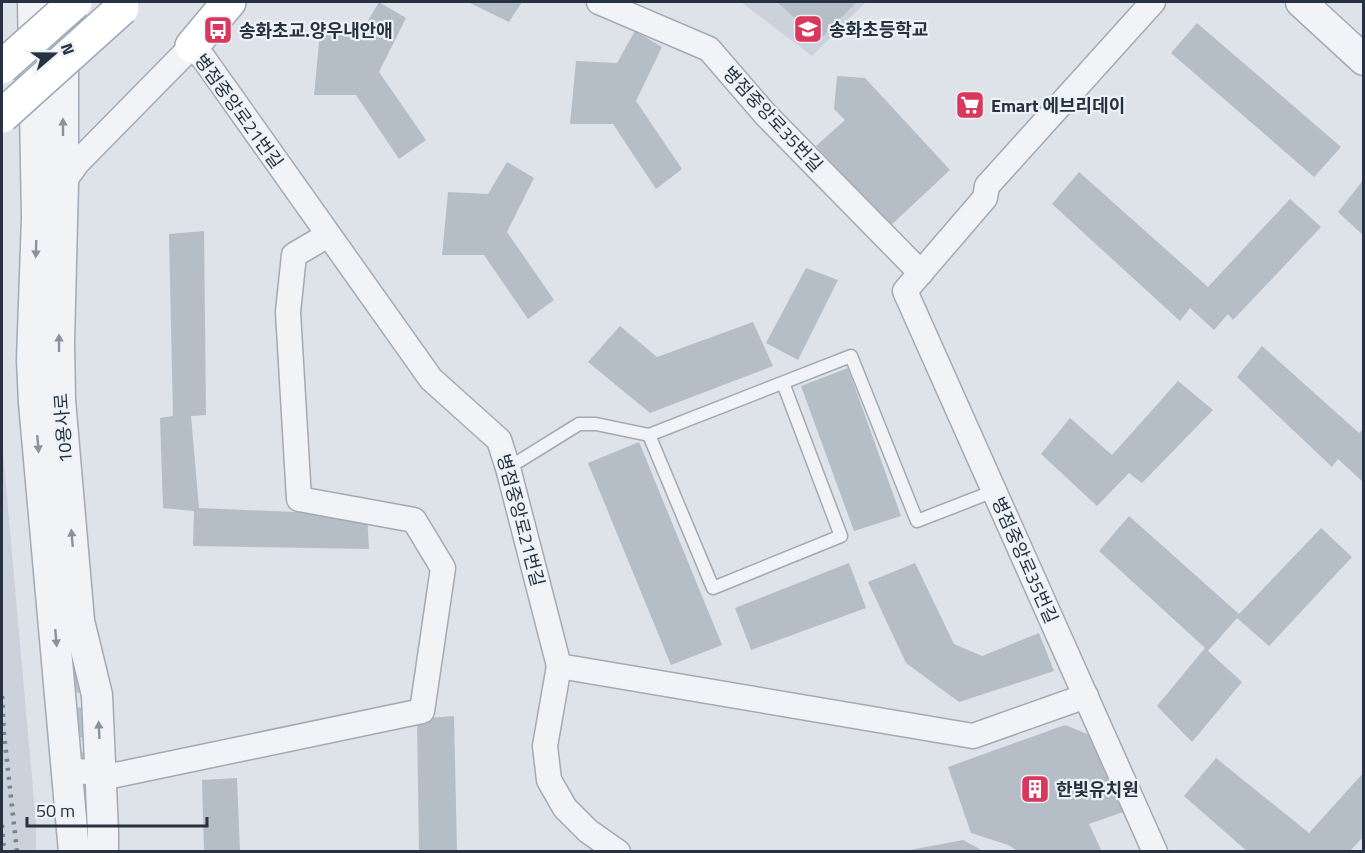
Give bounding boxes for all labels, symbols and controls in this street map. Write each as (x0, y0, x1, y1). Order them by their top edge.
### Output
school or university icon: 송화초등학교 (792, 13, 824, 45)
bus stop icon: 송화초교.양우내안애 (202, 14, 234, 46)
place label: 송화초등학교 (829, 16, 928, 43)
place label: 송화초교.양우내안애 (239, 17, 393, 44)
north arrow (24, 24, 84, 84)
text: N (55, 40, 81, 58)
street label: 병점중앙로21번길 (188, 48, 290, 174)
street label: 병점중앙로35번길 (717, 60, 829, 178)
supermarket icon: Emart 에브리데이 (954, 89, 986, 121)
place label: Emart 에브리데이 (991, 92, 1125, 119)
one-way arrow (58, 118, 68, 137)
one-way arrow (32, 239, 41, 258)
one-way arrow (54, 334, 64, 353)
street label: 10용사로 (47, 392, 79, 464)
one-way arrow (33, 434, 43, 453)
street label: 병점중앙로21번길 (490, 451, 552, 589)
street label: 병점중앙로35번길 (985, 492, 1065, 628)
one-way arrow (67, 528, 77, 547)
one-way arrow (51, 628, 61, 647)
one-way arrow (94, 721, 103, 740)
building icon: 한빛유치원 (1019, 773, 1051, 805)
place label: 한빛유치원 (1056, 776, 1139, 803)
scale bar (27, 790, 207, 828)
text: 50 m (36, 797, 75, 824)

